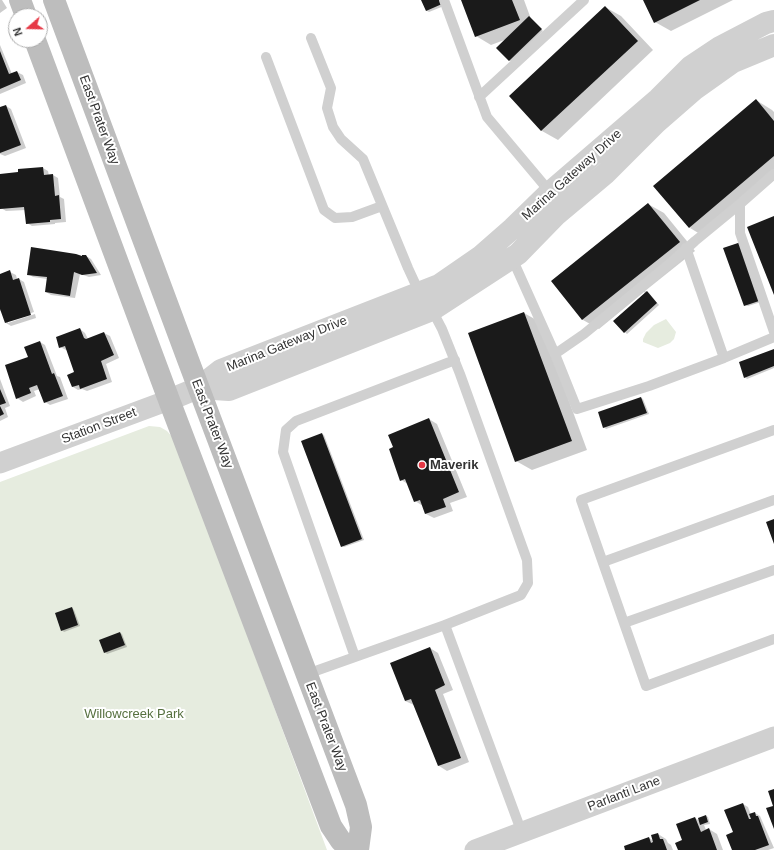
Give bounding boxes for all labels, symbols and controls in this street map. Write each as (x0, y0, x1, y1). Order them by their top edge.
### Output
north arrow (8, 8, 48, 48)
text: N (11, 26, 25, 38)
street label: East Prater Way (76, 73, 122, 167)
street label: Marina Gateway Drive (519, 126, 625, 224)
street label: Marina Gateway Drive (224, 313, 350, 375)
street label: East Prater Way (188, 377, 236, 471)
street label: Station Street (59, 405, 139, 447)
place label: Maverik (430, 457, 478, 473)
marker: Maverik (417, 460, 427, 470)
street label: East Prater Way (302, 680, 350, 774)
park label: Willowcreek Park (84, 706, 184, 722)
street label: Parlanti Lane (585, 773, 663, 815)

